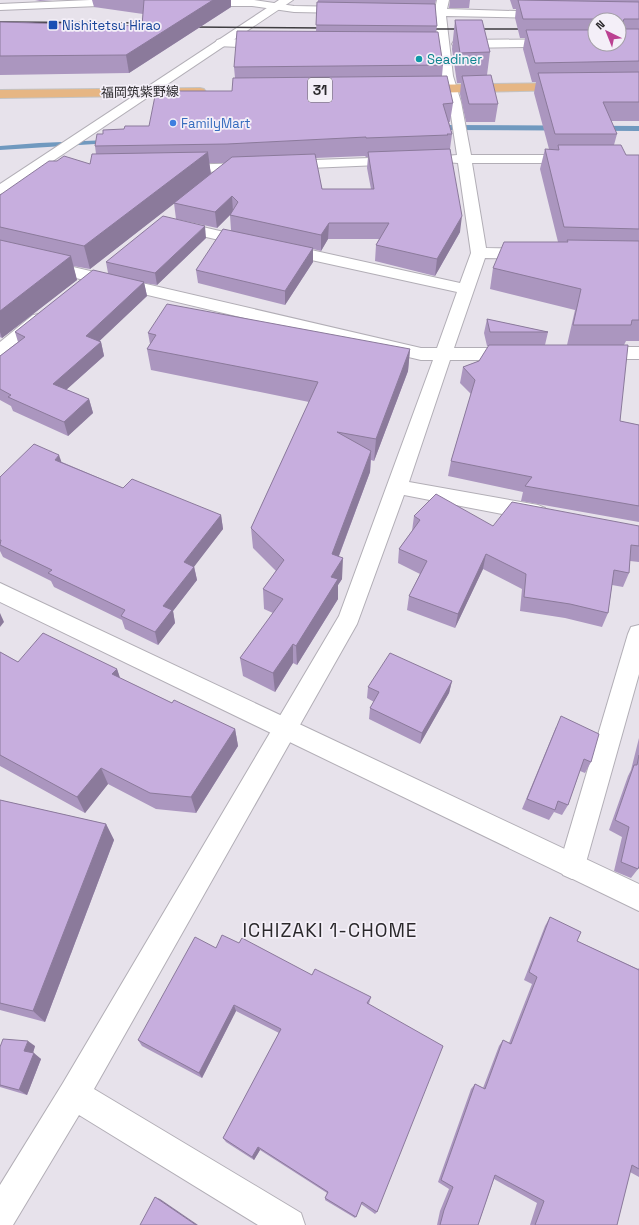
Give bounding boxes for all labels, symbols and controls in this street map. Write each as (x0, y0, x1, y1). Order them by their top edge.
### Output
north arrow (587, 12, 627, 52)
place label: Nishitetsu Hirao (62, 17, 161, 34)
text: N (593, 17, 608, 32)
marker: Nishitetsu Hirao (47, 19, 59, 31)
place label: Seadiner (427, 51, 482, 68)
marker: Seadiner (414, 54, 424, 64)
road number: 31 (308, 78, 332, 102)
street label: 福岡筑紫野線 (101, 83, 179, 101)
place label: FamilyMart (181, 115, 251, 132)
marker: FamilyMart (168, 118, 178, 128)
district label: ICHIZAKI 1-CHOME (242, 918, 418, 943)

